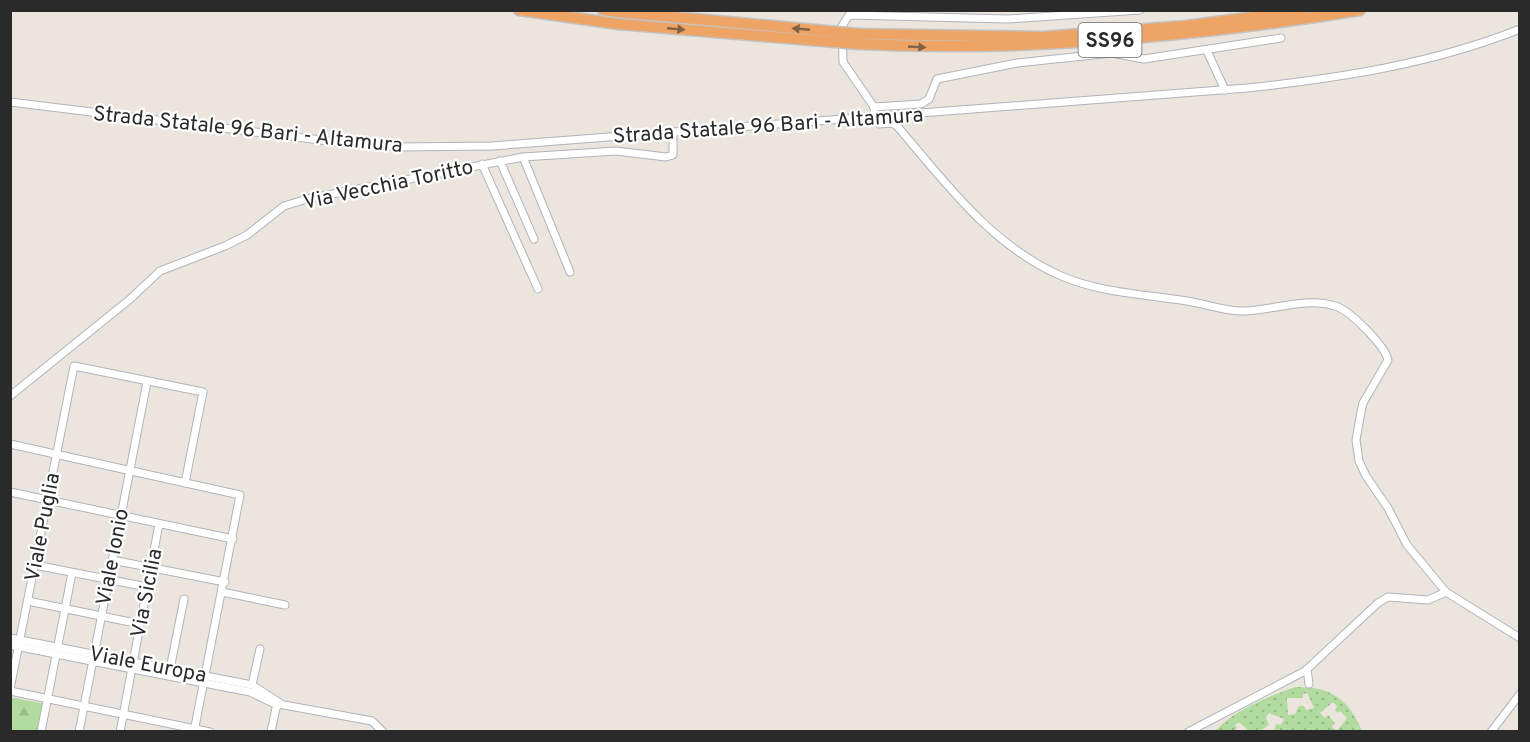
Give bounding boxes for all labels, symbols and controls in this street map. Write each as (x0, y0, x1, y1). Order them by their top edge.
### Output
road number: SS96 (1078, 23, 1142, 57)
one-way arrow (666, 24, 685, 33)
one-way arrow (791, 24, 810, 34)
one-way arrow (907, 42, 926, 51)
street label: Strada Statale 96 Bari - Altamura (92, 101, 404, 160)
street label: Strada Statale 96 Bari - Altamura (612, 102, 924, 151)
street label: Via Vecchia Toritto (301, 154, 476, 217)
street label: Viale Puglia (20, 471, 67, 584)
street label: Viale Ionio (91, 506, 136, 608)
street label: Via Sicilia (126, 546, 169, 640)
street label: Viale Europa (87, 641, 209, 690)

